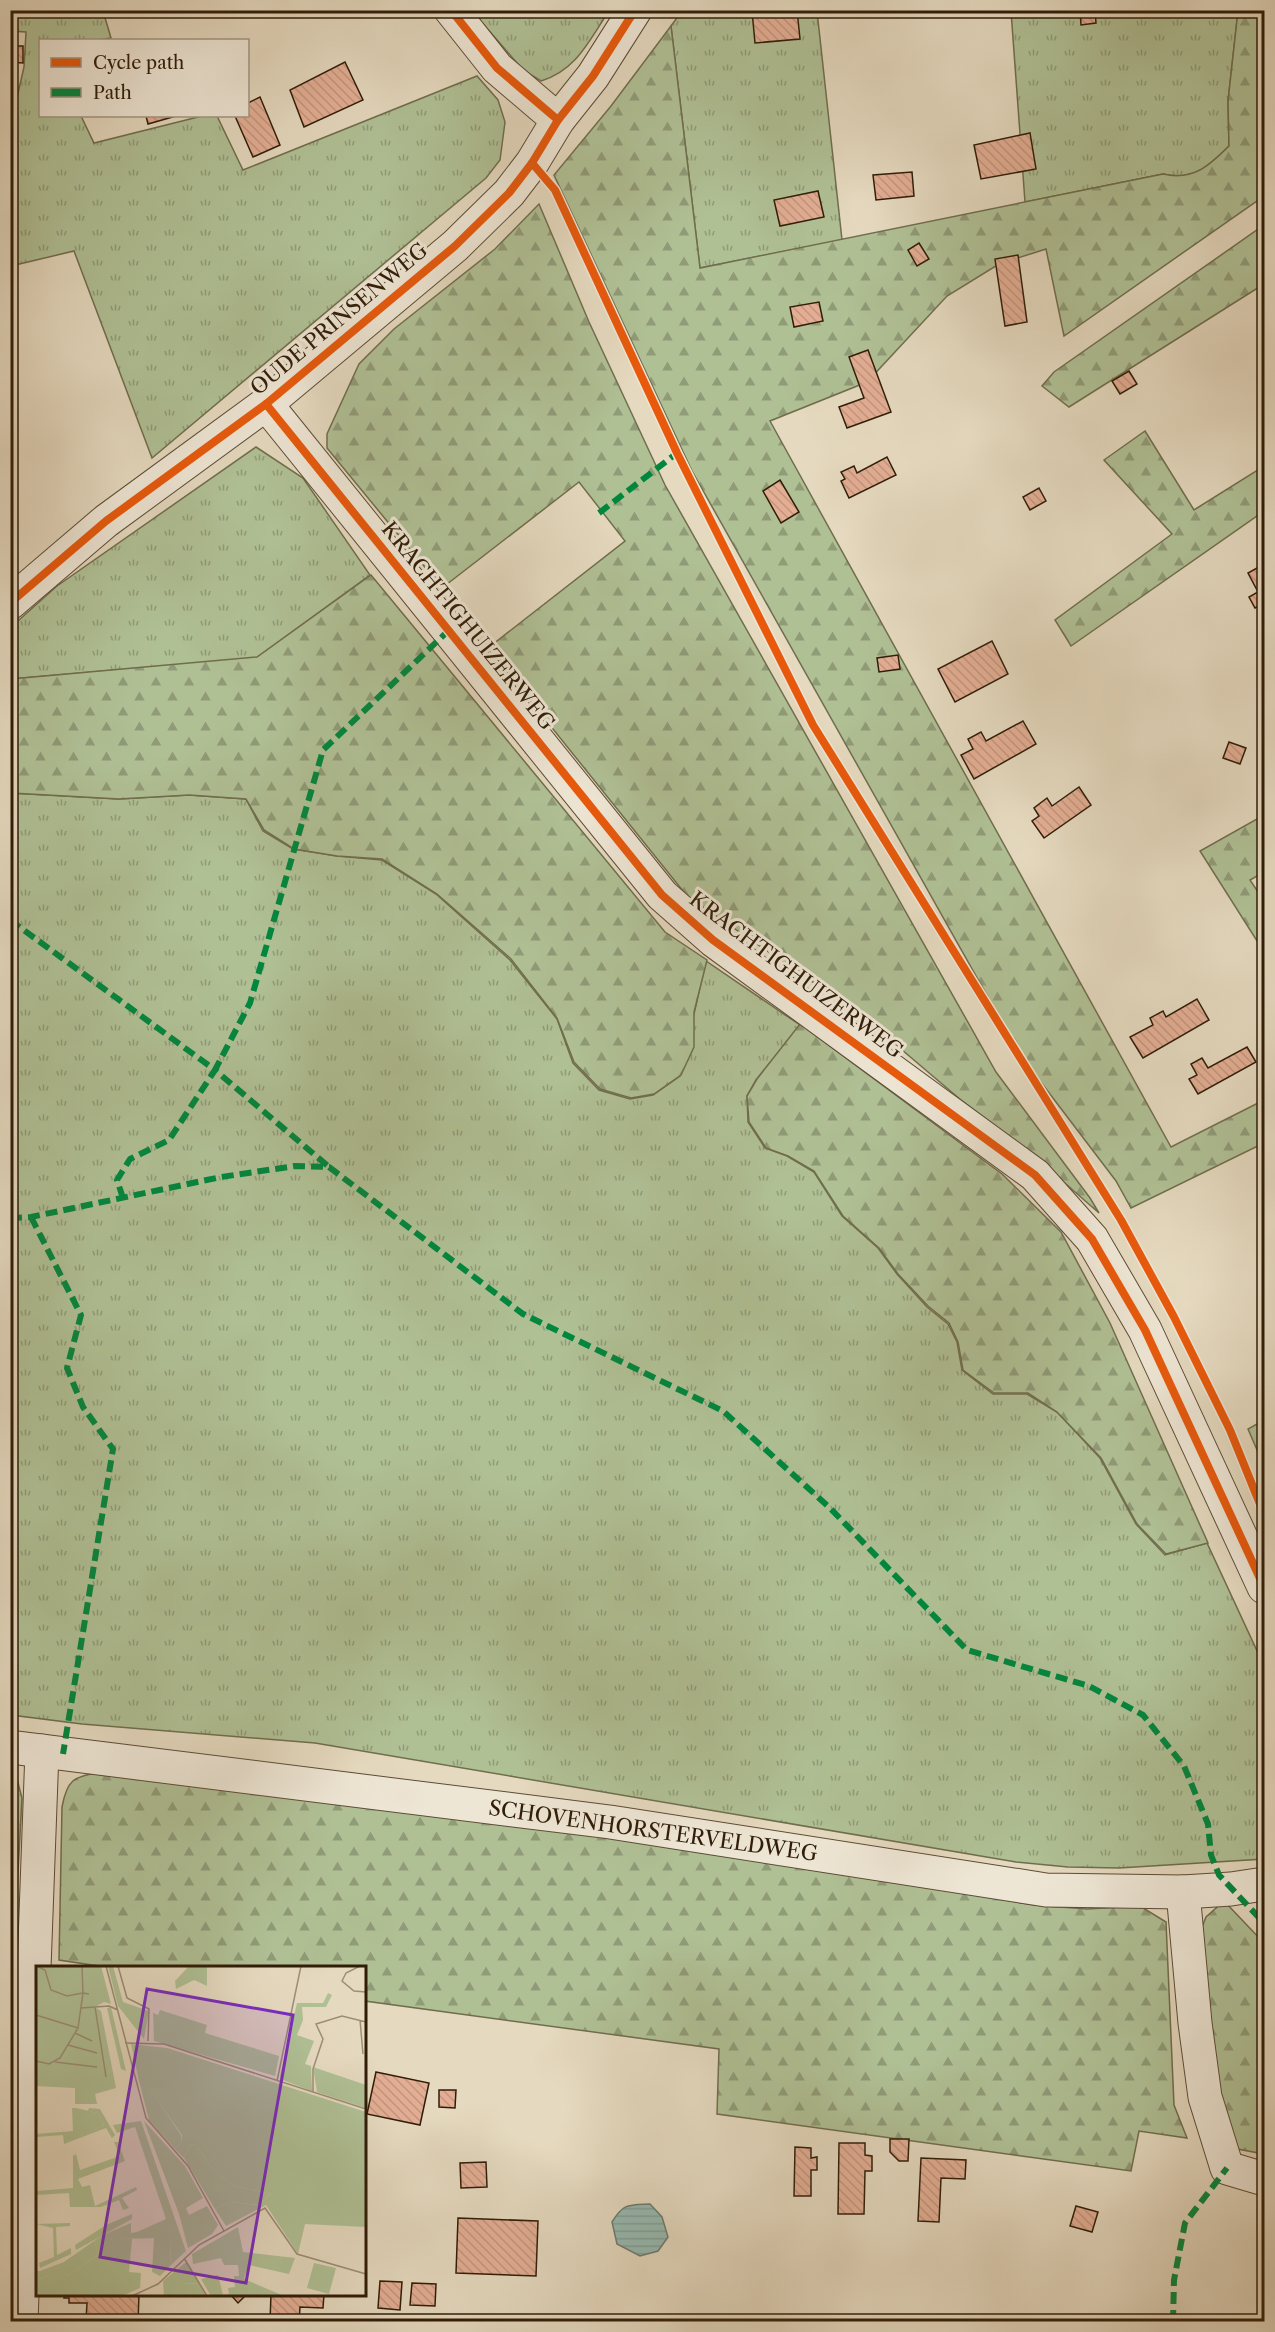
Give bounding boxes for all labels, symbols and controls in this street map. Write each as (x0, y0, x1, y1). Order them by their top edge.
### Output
legend (39, 39, 249, 117)
text: Cycle path (93, 52, 184, 74)
text: Path (93, 82, 132, 104)
street label: OUDE PRINSENWEG (245, 237, 432, 400)
street label: KRACHTIGHUIZERWEG (377, 516, 560, 735)
street label: KRACHTIGHUIZERWEG (685, 886, 908, 1063)
street label: SCHOVENHORSTERVELDWEG (487, 1795, 819, 1866)
inset map (36, 1966, 366, 2296)

